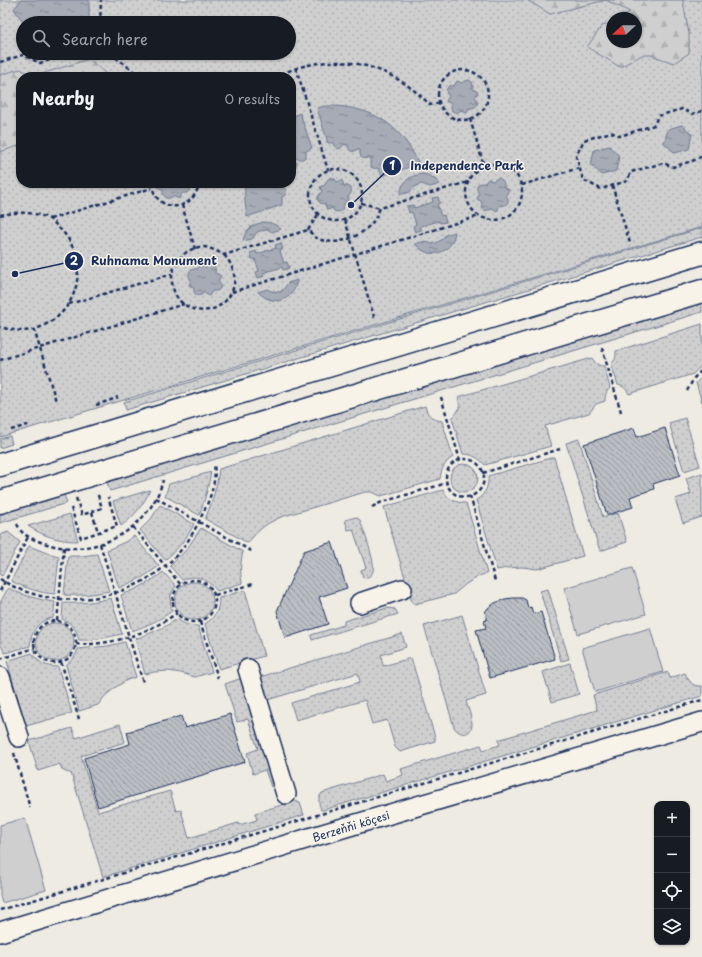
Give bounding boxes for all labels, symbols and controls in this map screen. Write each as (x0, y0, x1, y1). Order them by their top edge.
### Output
north arrow (606, 12, 642, 48)
search box (16, 16, 296, 60)
icon: search (30, 27, 52, 49)
text: Search here (62, 27, 148, 50)
text: Nearby (32, 85, 94, 111)
text: 0 results (225, 89, 280, 108)
callout: Independence Park (382, 154, 532, 178)
text: 1 (389, 156, 395, 174)
text: Independence Park (410, 156, 524, 174)
callout: Ruhnama Monument (64, 249, 225, 273)
text: 2 (70, 251, 79, 269)
text: Ruhnama Monument (91, 251, 217, 269)
map controls (654, 801, 690, 945)
button: + (654, 801, 690, 837)
street label: Berzeňňi köçesi (310, 806, 392, 846)
button: − (654, 837, 690, 873)
button: locate (654, 873, 690, 909)
button: layers (654, 909, 690, 945)

